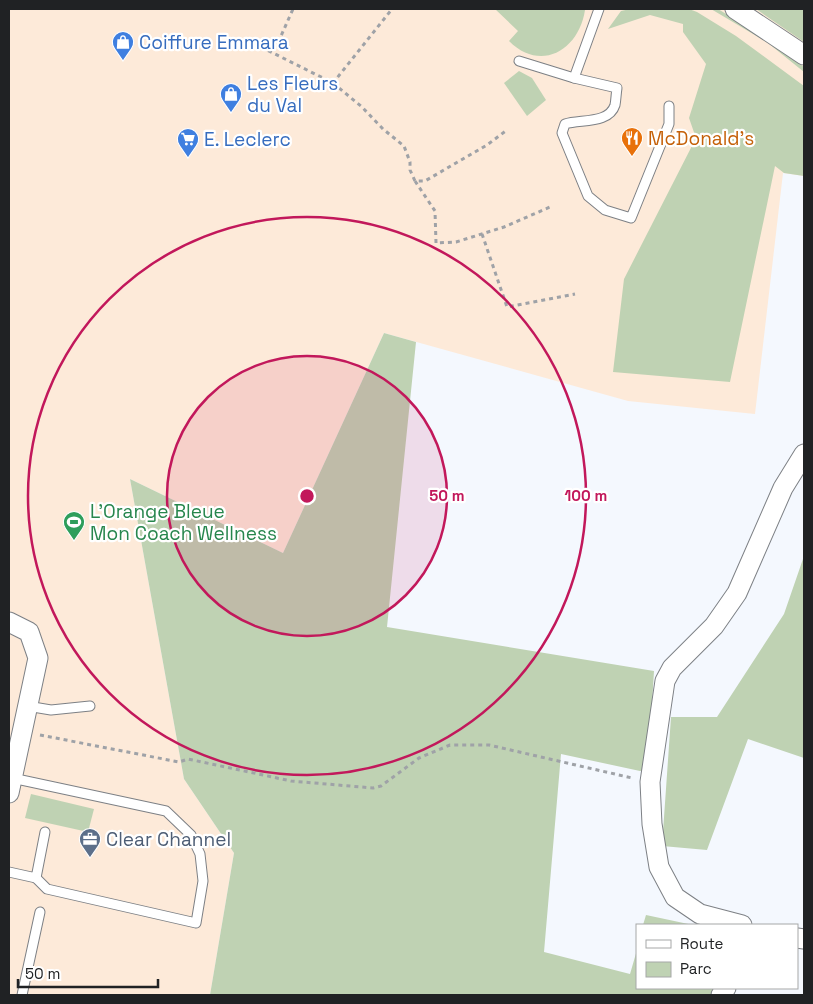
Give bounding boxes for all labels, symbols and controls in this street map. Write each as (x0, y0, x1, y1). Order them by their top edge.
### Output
shop icon: Coiffure Emmara (111, 30, 135, 61)
place label: Coiffure Emmara (139, 30, 289, 55)
place label: Les Fleurs du Val (247, 71, 338, 118)
shop icon: Les Fleurs du Val (219, 82, 243, 113)
restaurant icon: McDonald's (620, 126, 644, 157)
place label: McDonald's (648, 126, 754, 151)
supermarket icon: E. Leclerc (176, 127, 200, 158)
place label: E. Leclerc (204, 127, 291, 152)
text: 50 m (429, 486, 465, 505)
text: 100 m (565, 486, 607, 505)
centre of rings (298, 487, 316, 505)
place label: L'Orange Bleue Mon Coach Wellness (90, 499, 277, 546)
sports icon: L'Orange Bleue Mon Coach Wellness (62, 510, 86, 541)
office icon: Clear Channel (78, 827, 102, 858)
place label: Clear Channel (106, 827, 231, 852)
legend (636, 924, 798, 989)
text: Route (680, 934, 724, 953)
scale bar (18, 956, 158, 988)
text: Parc (680, 959, 712, 978)
text: 50 m (25, 964, 60, 983)

